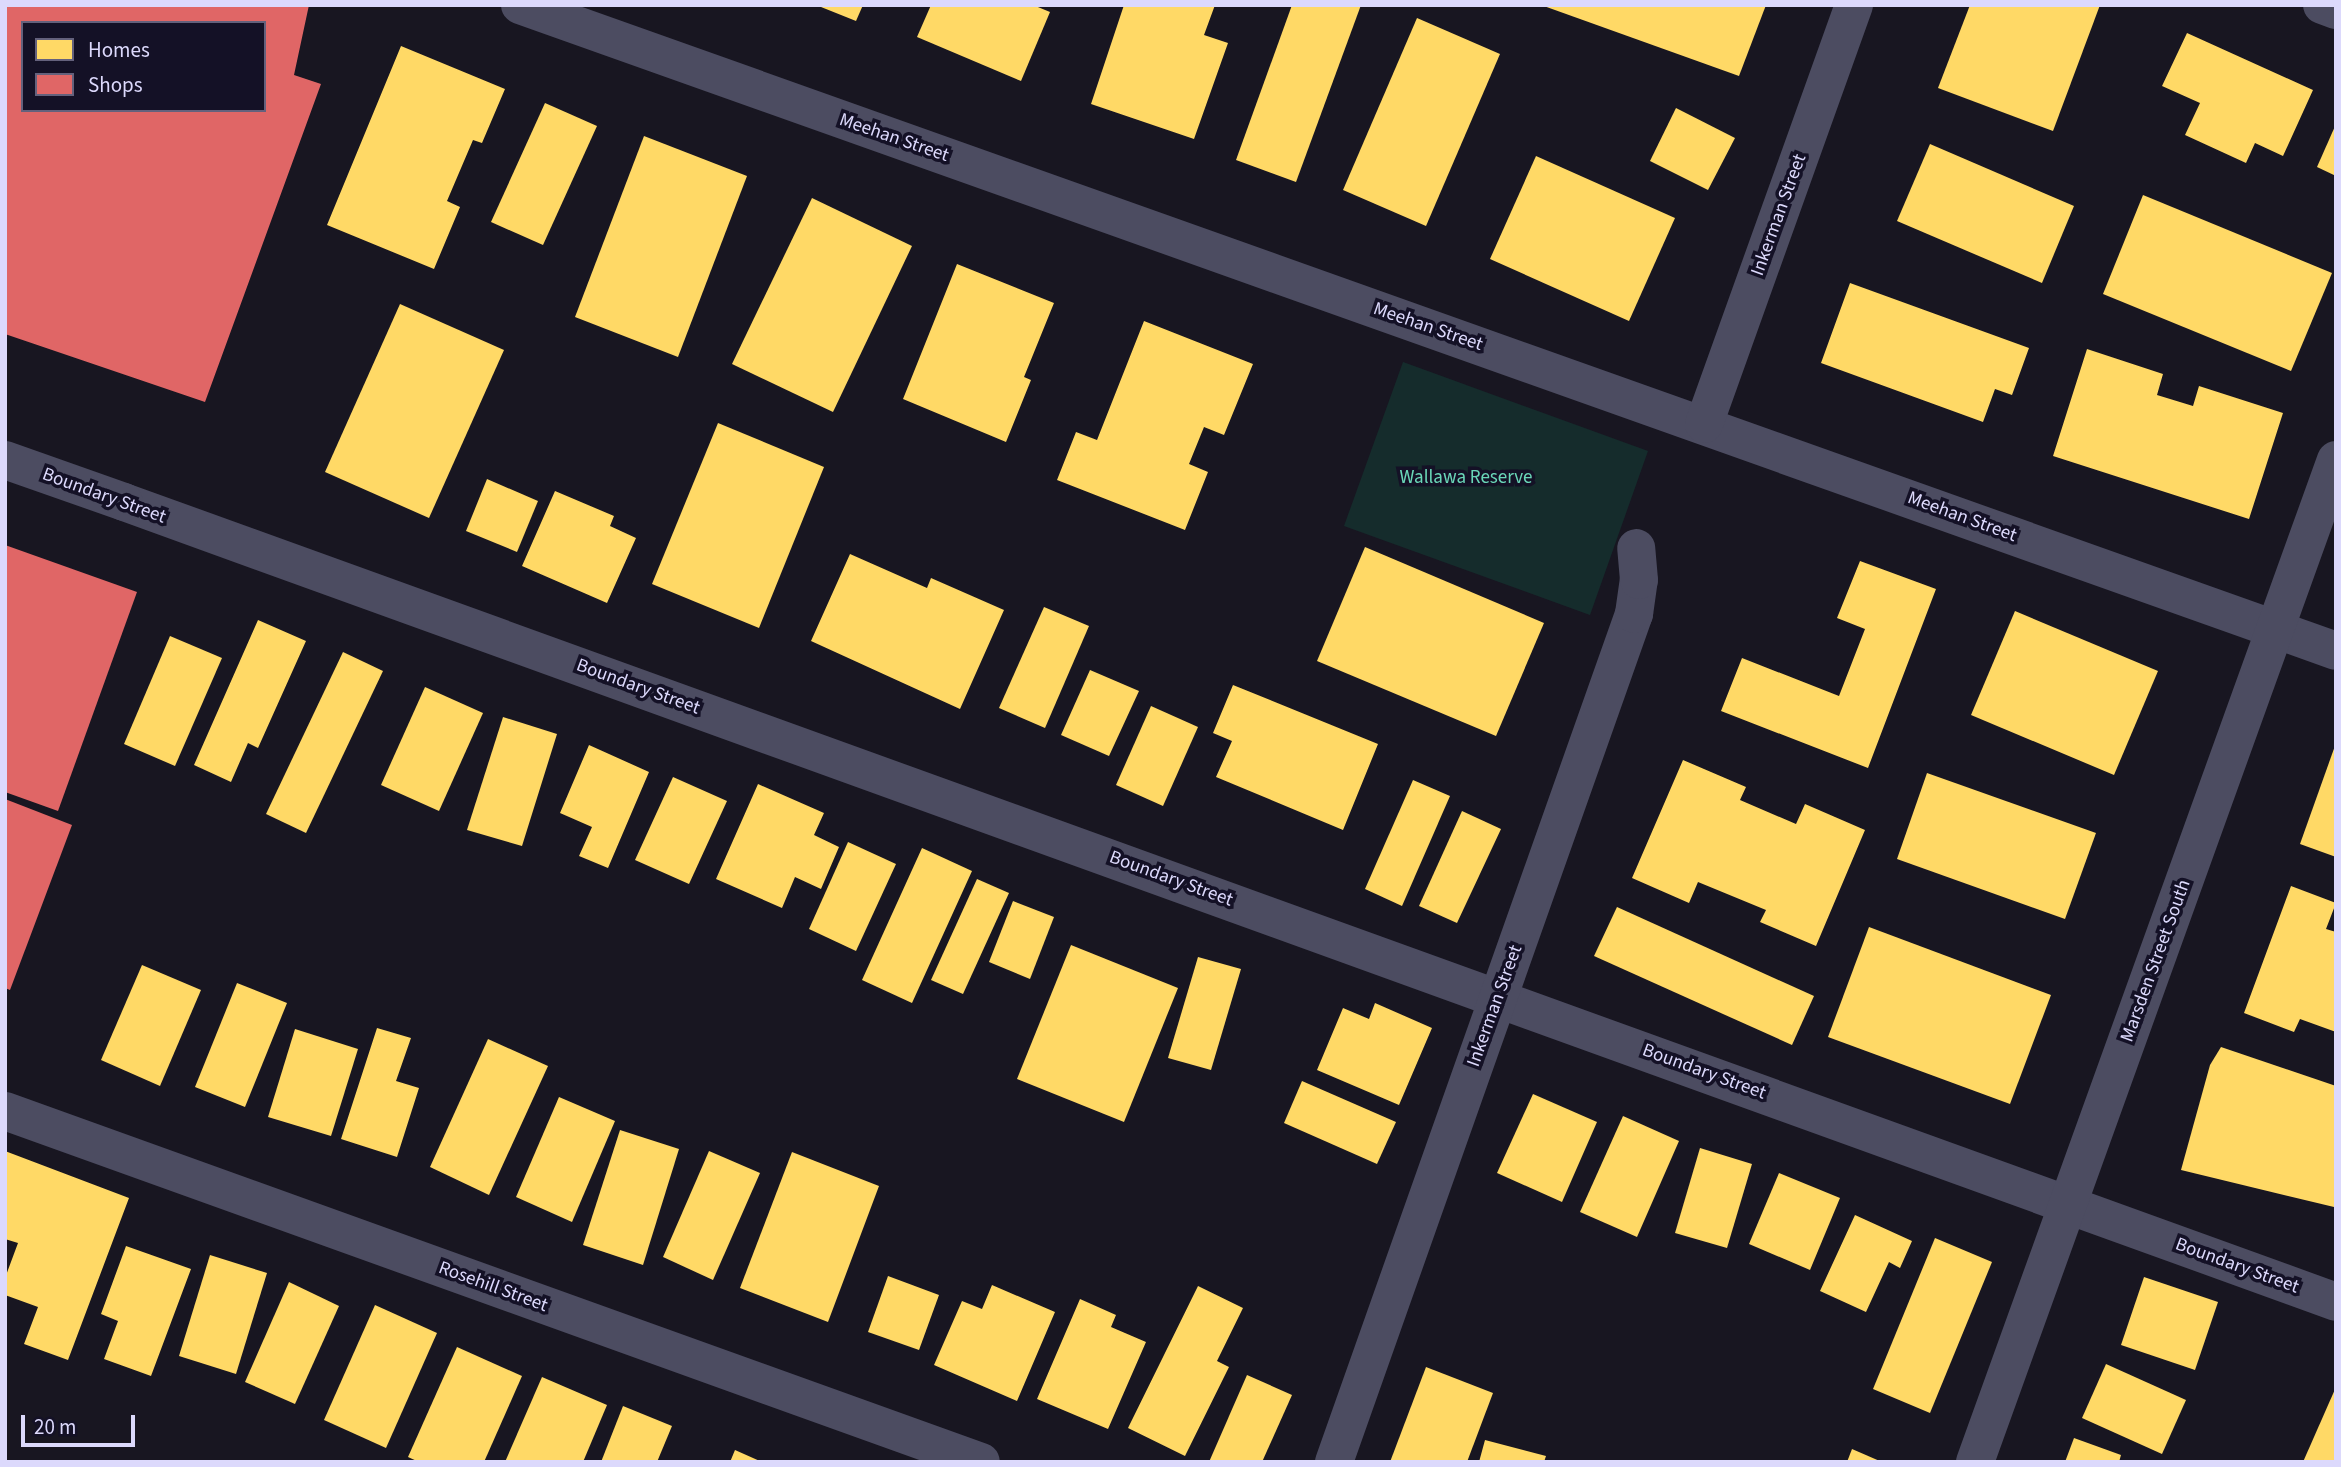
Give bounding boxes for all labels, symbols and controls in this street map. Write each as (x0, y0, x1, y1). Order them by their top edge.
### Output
legend (21, 21, 266, 112)
text: Homes (88, 35, 150, 65)
text: Shops (88, 70, 142, 100)
street label: Meehan Street (836, 109, 952, 167)
street label: Inkerman Street (1746, 151, 1812, 279)
street label: Meehan Street (1370, 298, 1486, 356)
street label: Boundary Street (39, 463, 169, 529)
park label: Wallawa Reserve (1399, 467, 1533, 489)
street label: Meehan Street (1904, 487, 2020, 547)
street label: Boundary Street (573, 654, 703, 720)
street label: Boundary Street (1106, 846, 1236, 912)
street label: Marsden Street South (2116, 877, 2196, 1045)
street label: Inkerman Street (1462, 942, 1528, 1070)
street label: Boundary Street (1639, 1039, 1769, 1105)
street label: Boundary Street (2172, 1233, 2302, 1299)
street label: Rosehill Street (435, 1257, 551, 1317)
scale bar (24, 1400, 138, 1444)
text: 20 m (34, 1412, 76, 1442)

